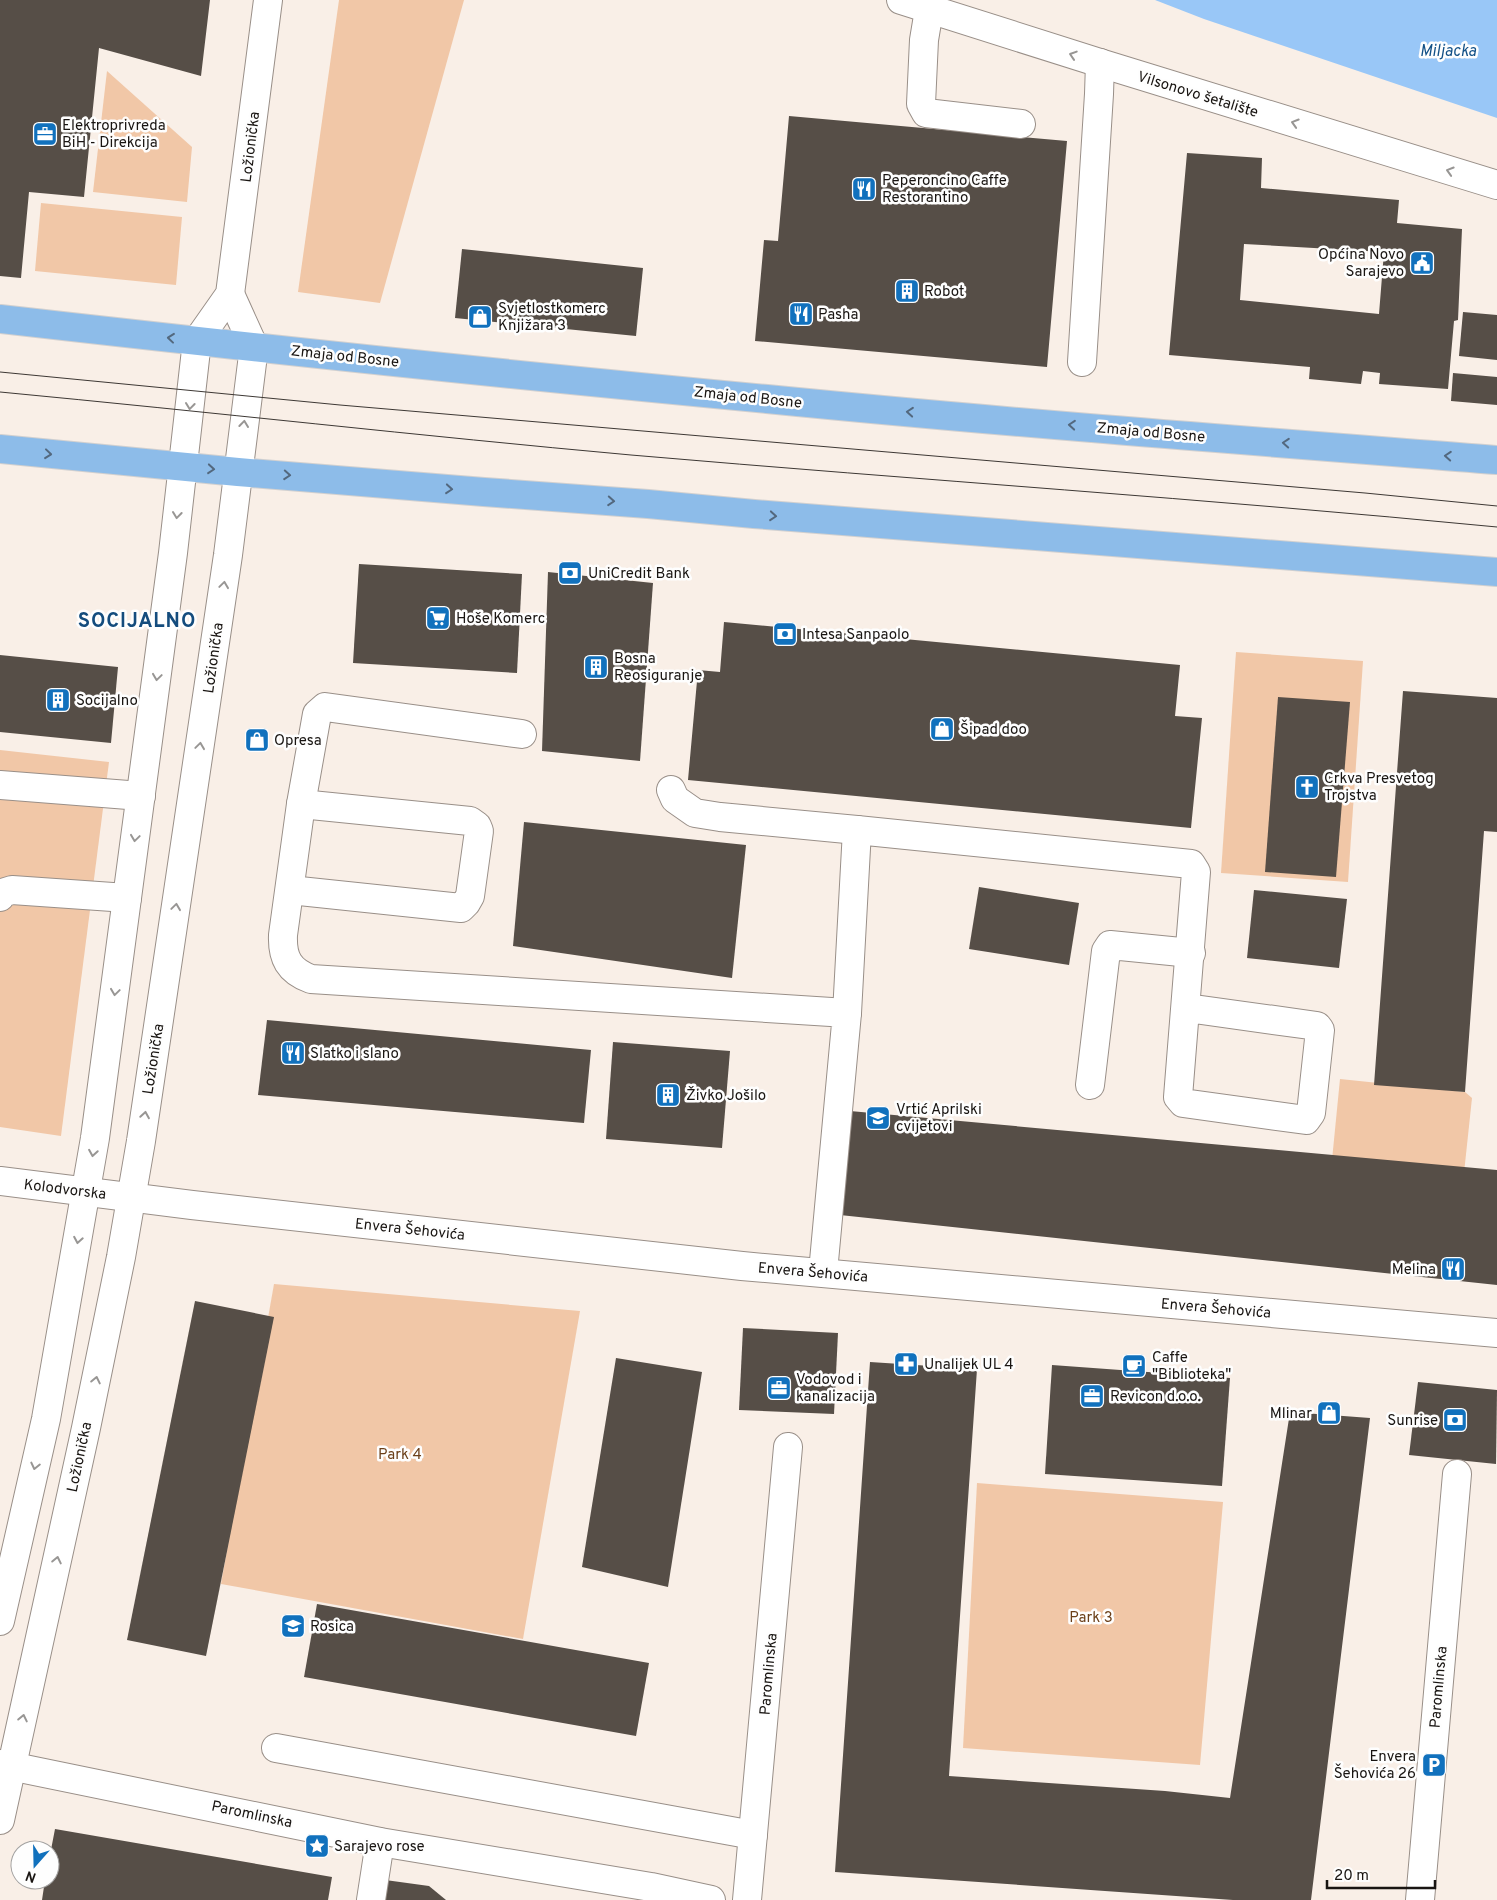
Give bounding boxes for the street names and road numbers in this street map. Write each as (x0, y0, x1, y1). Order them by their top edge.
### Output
street label: Vilsonovo šetalište (1135, 68, 1260, 123)
street label: Ložionička (238, 111, 265, 184)
street label: Zmaja od Bosne (290, 342, 400, 373)
street label: Zmaja od Bosne (693, 383, 803, 414)
street label: Zmaja od Bosne (1096, 419, 1206, 448)
street label: Ložionička (200, 621, 229, 695)
street label: Ložionička (140, 1022, 169, 1096)
street label: Kolodvorska (22, 1176, 107, 1205)
street label: Envera Šehovića (354, 1213, 466, 1246)
street label: Envera Šehovića (757, 1257, 869, 1288)
street label: Envera Šehovića (1160, 1293, 1272, 1324)
street label: Ložionička (64, 1420, 97, 1494)
street label: Paromlinska (756, 1632, 783, 1716)
street label: Paromlinska (1426, 1645, 1453, 1729)
street label: Paromlinska (209, 1798, 294, 1833)

